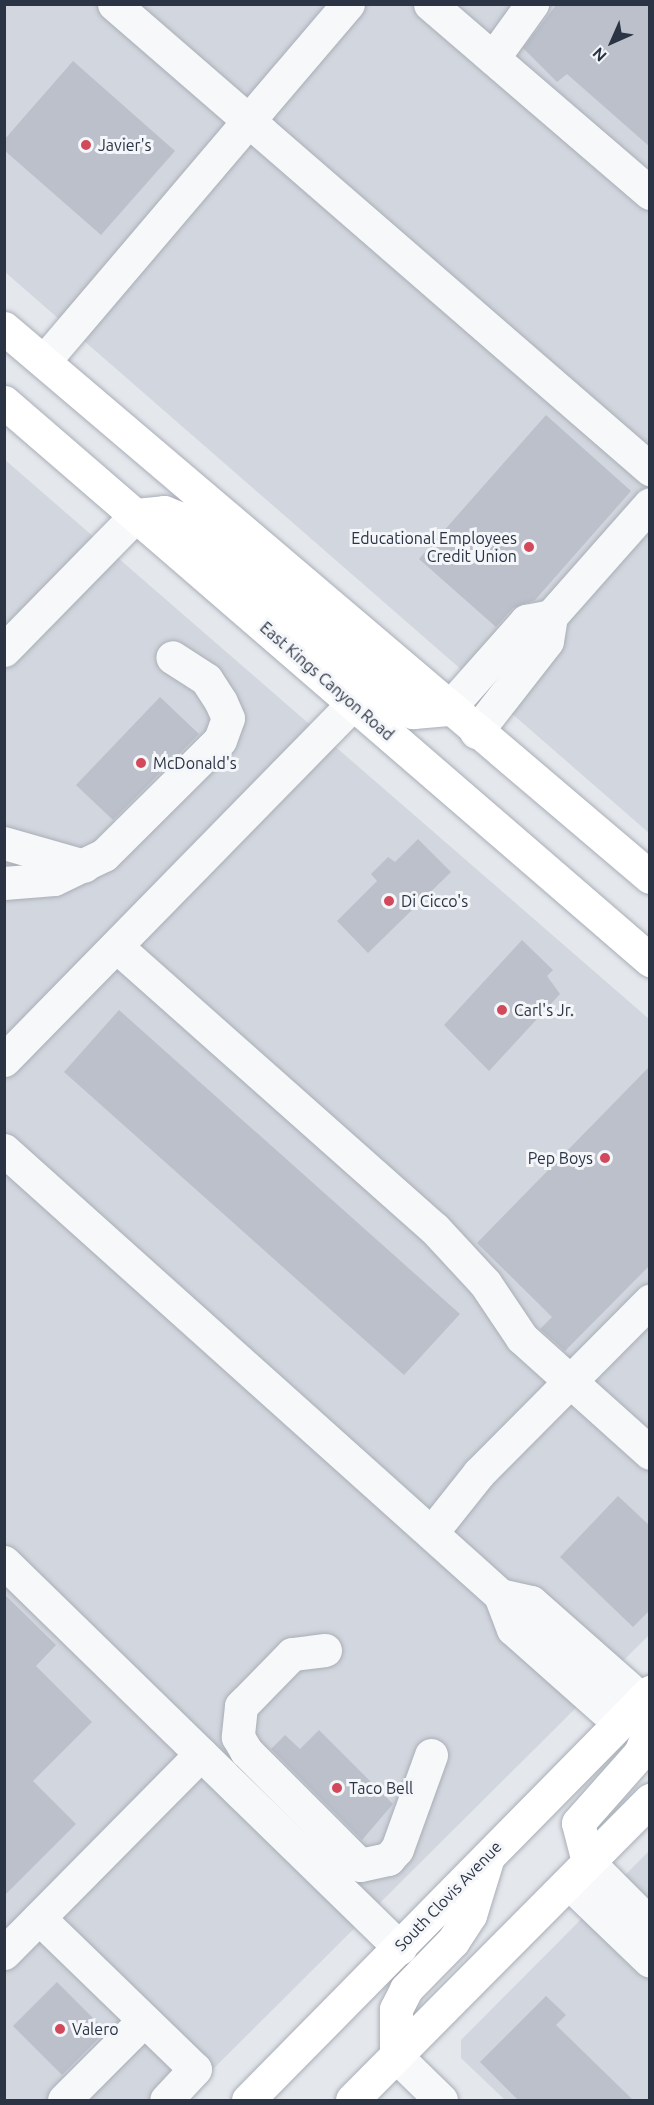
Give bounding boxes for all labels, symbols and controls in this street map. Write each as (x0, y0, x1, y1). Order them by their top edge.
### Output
north arrow (582, 12, 642, 72)
text: N (589, 44, 610, 65)
place label: Javier's (98, 135, 151, 155)
marker: Javier's (79, 138, 93, 152)
place label: Educational Employees Credit Union (351, 528, 517, 566)
marker: Educational Employees Credit Union (522, 540, 536, 554)
street label: East Kings Canyon Road (256, 618, 398, 744)
place label: McDonald's (153, 753, 237, 773)
marker: McDonald's (134, 756, 148, 770)
place label: Di Cicco's (401, 891, 468, 911)
marker: Di Cicco's (382, 894, 396, 908)
place label: Carl's Jr. (514, 1000, 574, 1020)
marker: Carl's Jr. (495, 1003, 509, 1017)
place label: Pep Boys (528, 1148, 593, 1168)
marker: Pep Boys (598, 1151, 612, 1165)
place label: Taco Bell (349, 1778, 413, 1798)
marker: Taco Bell (330, 1781, 344, 1795)
street label: South Clovis Avenue (391, 1837, 505, 1955)
place label: Valero (72, 2019, 119, 2039)
marker: Valero (53, 2022, 67, 2036)

